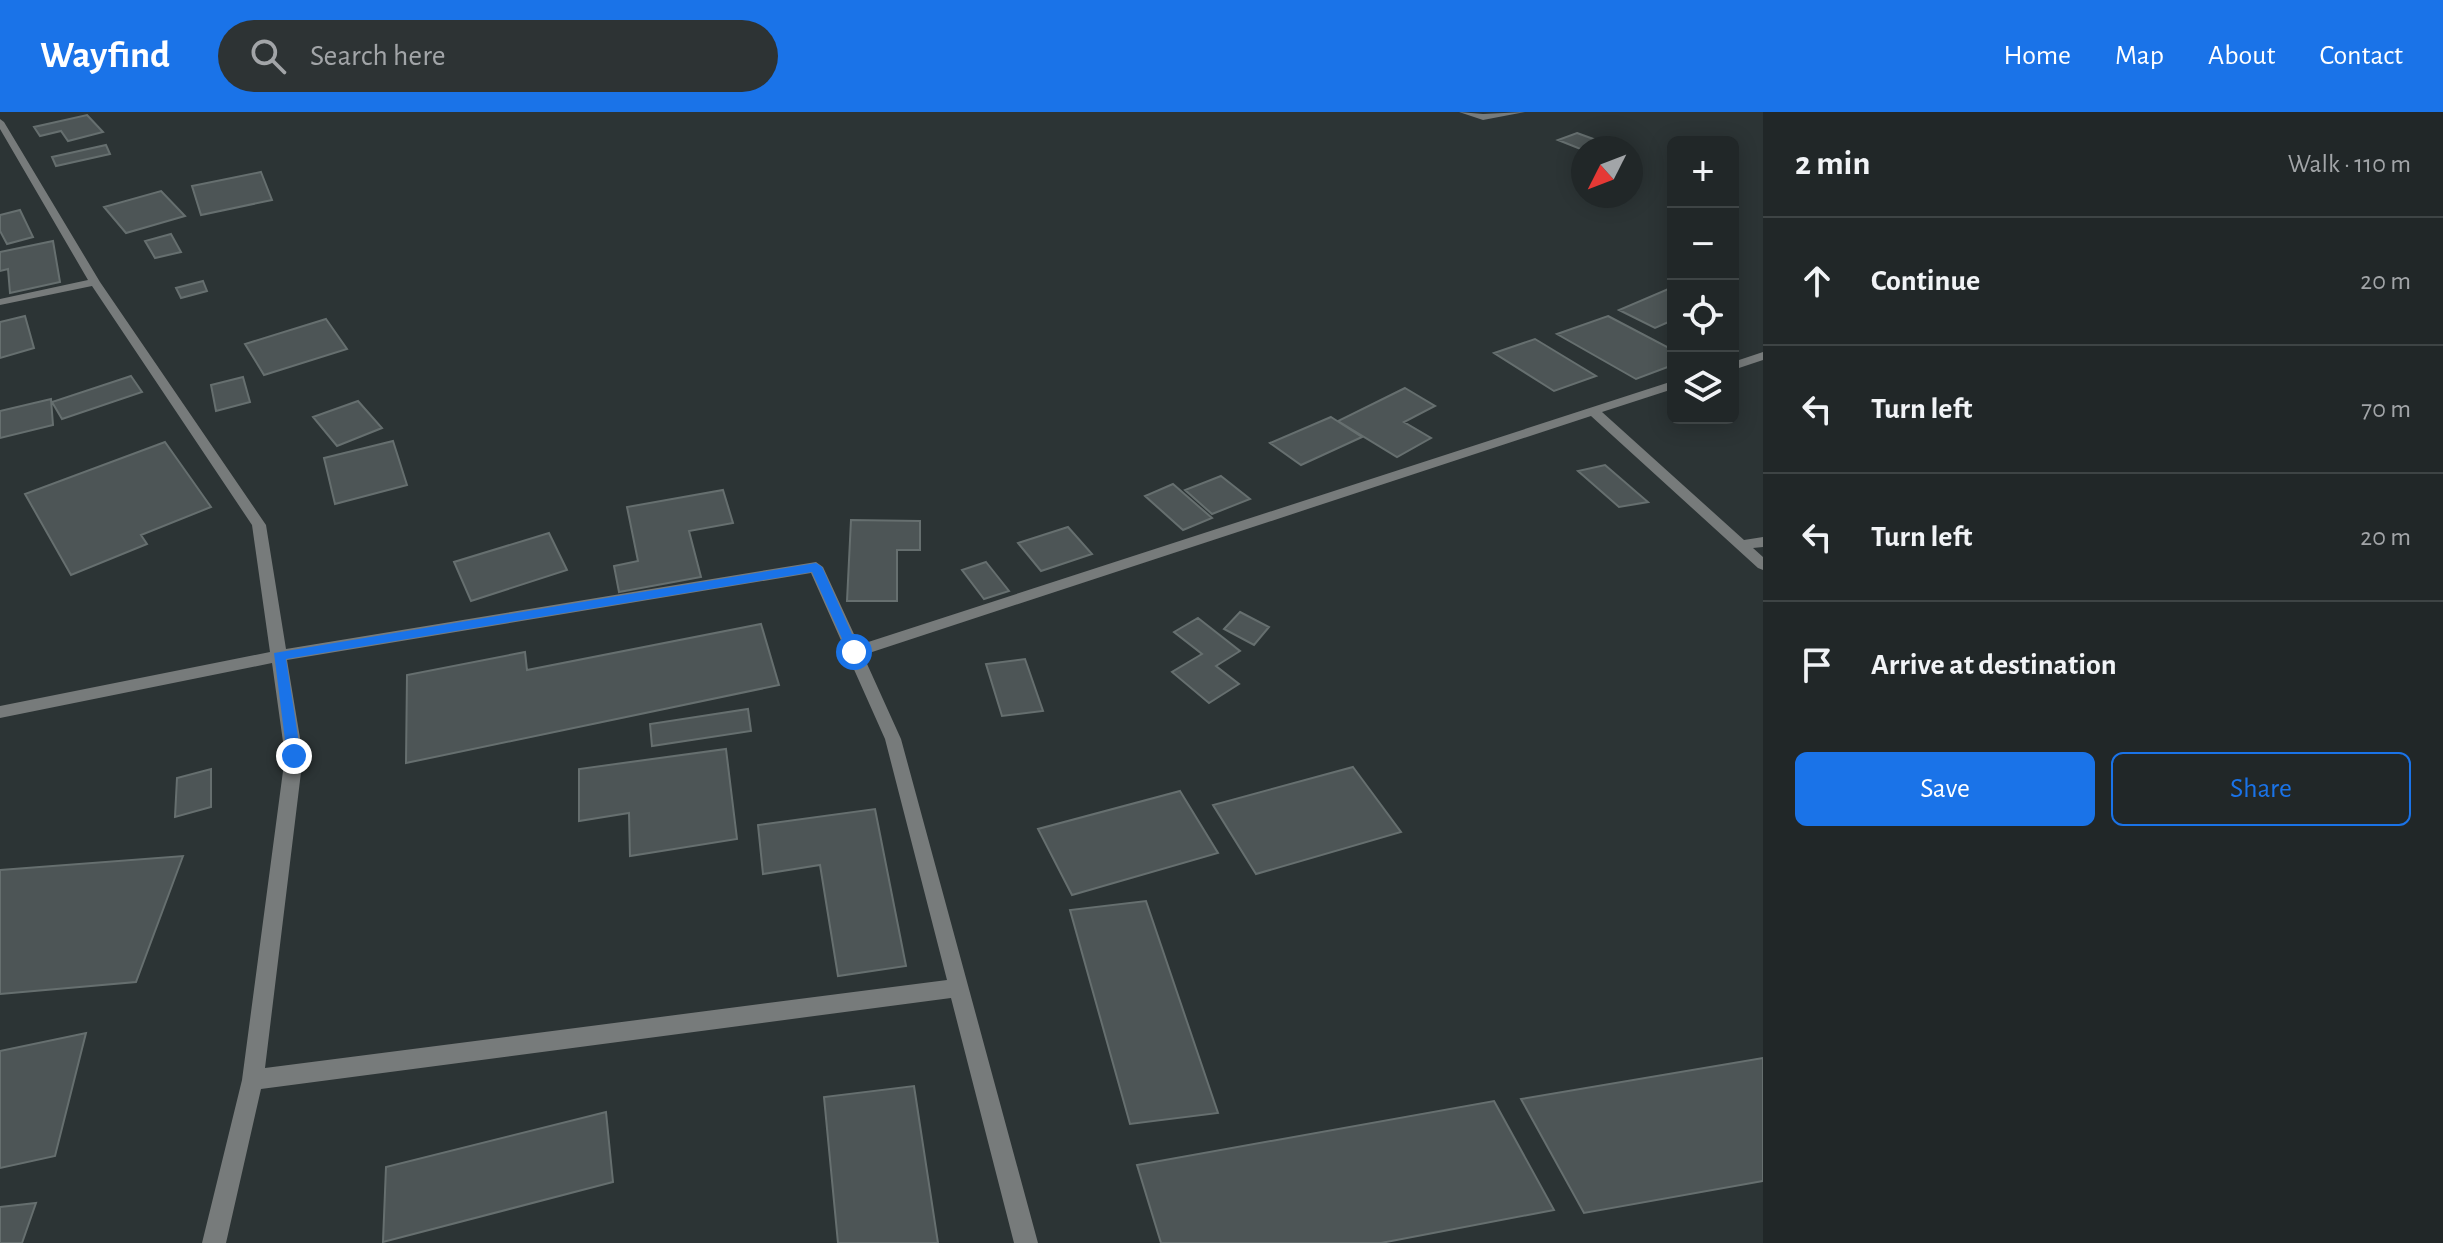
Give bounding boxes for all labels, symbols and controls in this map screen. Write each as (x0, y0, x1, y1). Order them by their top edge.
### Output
search box (218, 20, 778, 92)
icon: search (246, 34, 290, 78)
text: Wayfind (40, 37, 170, 75)
text: Search here (310, 41, 446, 71)
text: Home (2004, 42, 2071, 70)
text: Map (2115, 42, 2164, 70)
text: About (2208, 42, 2276, 70)
text: Contact (2320, 42, 2403, 70)
north arrow (1571, 136, 1643, 208)
map controls (1667, 136, 1739, 424)
button: + (1667, 136, 1739, 208)
text: 2 min (1795, 147, 1870, 181)
text: Walk · 110 m (2288, 151, 2411, 177)
button: − (1667, 208, 1739, 280)
icon: ahead (1795, 259, 1839, 303)
text: Continue (1871, 266, 1980, 296)
text: 20 m (2360, 268, 2411, 294)
button: locate (1667, 280, 1739, 352)
button: layers (1667, 352, 1739, 424)
icon: left (1795, 387, 1839, 431)
text: Turn left (1871, 394, 1972, 424)
text: 70 m (2361, 396, 2411, 422)
icon: left (1795, 515, 1839, 559)
text: Turn left (1871, 522, 1972, 552)
text: 20 m (2360, 524, 2411, 550)
route start (836, 634, 872, 670)
icon: arrive (1795, 643, 1839, 687)
text: Arrive at destination (1871, 650, 2117, 680)
route end (276, 738, 312, 774)
button: Save (1795, 752, 2095, 826)
button: Share (2111, 752, 2411, 826)

